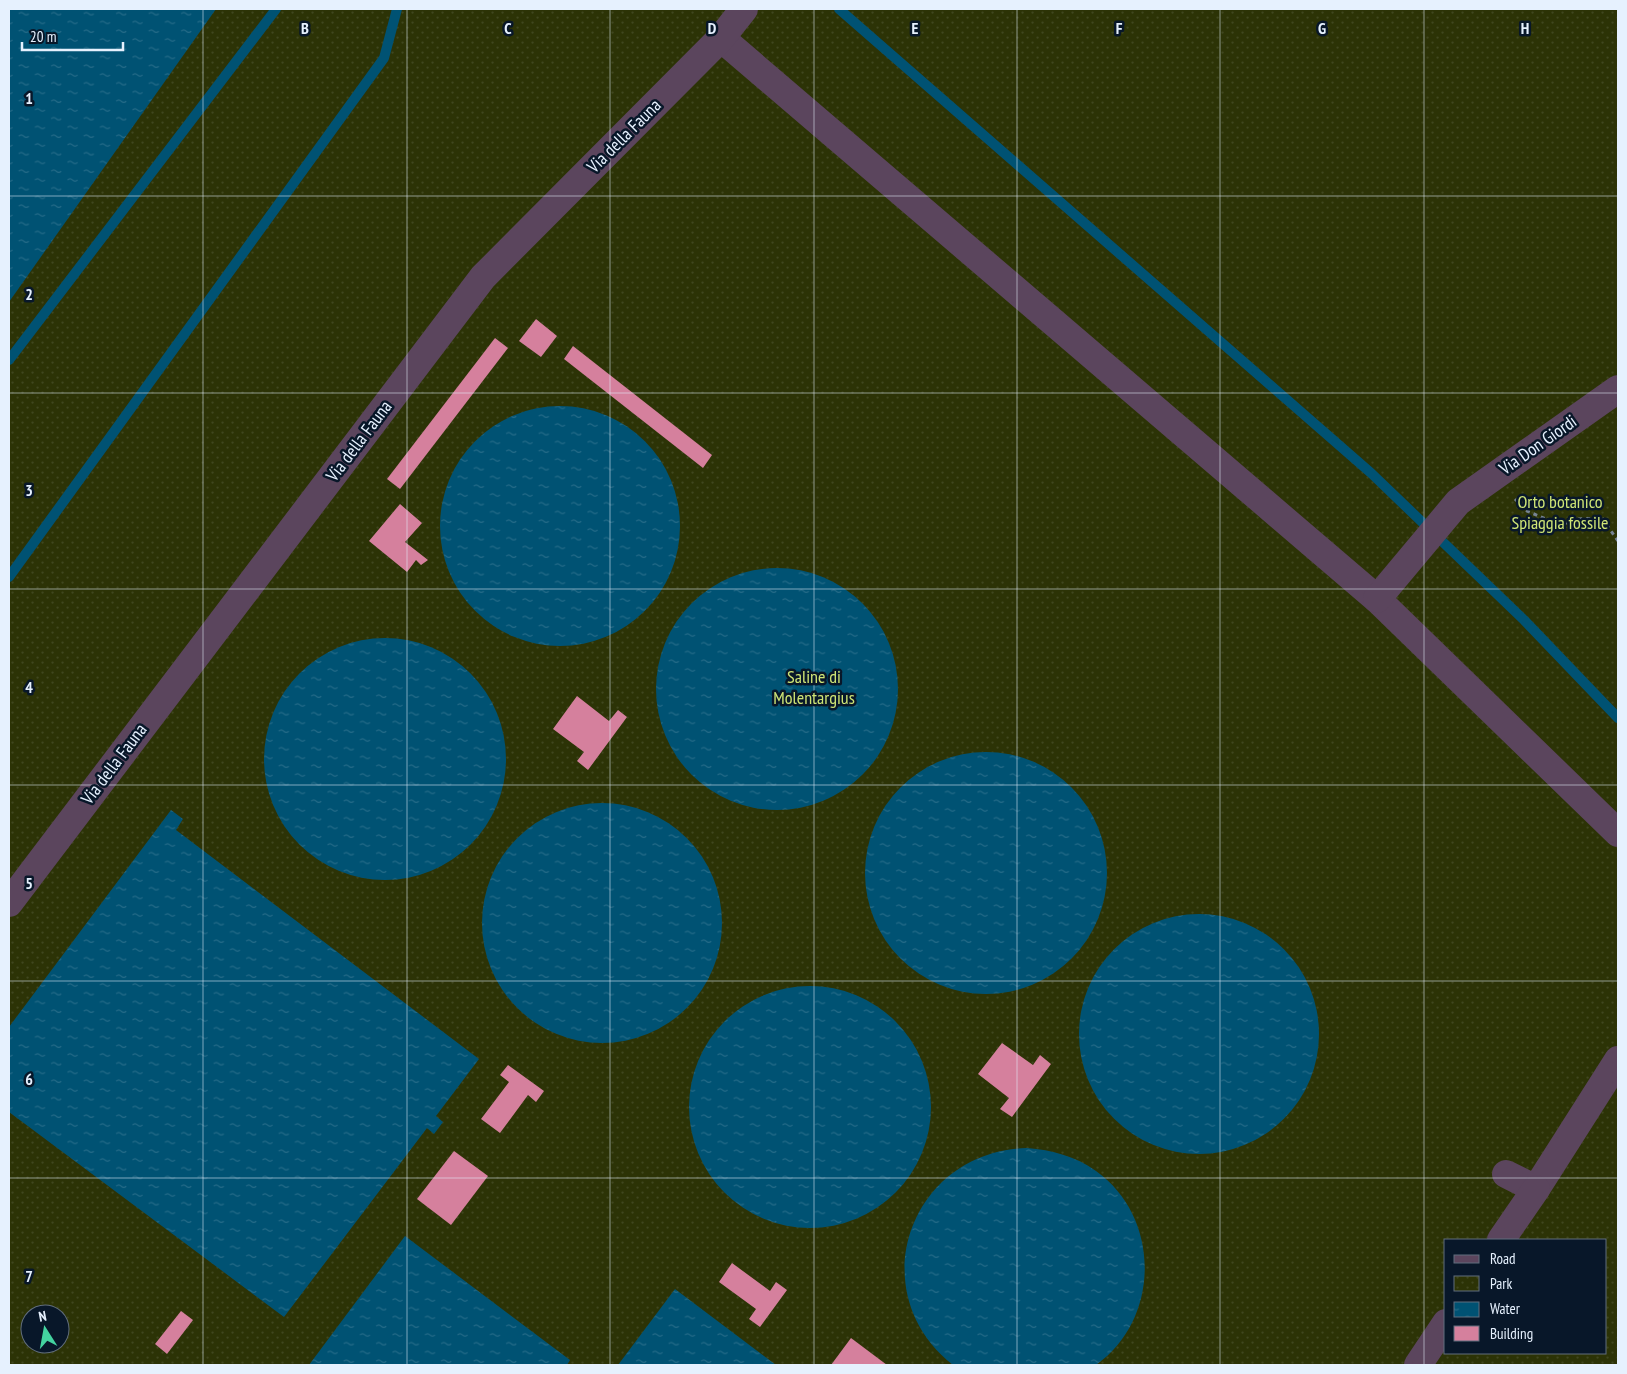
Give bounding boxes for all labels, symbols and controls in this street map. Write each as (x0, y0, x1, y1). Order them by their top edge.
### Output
text: B (301, 18, 309, 38)
text: C (504, 18, 512, 38)
text: D (708, 18, 717, 38)
text: E (912, 18, 919, 38)
text: F (1116, 18, 1123, 38)
text: G (1318, 18, 1326, 38)
text: H (1521, 18, 1529, 38)
scale bar (22, 20, 124, 52)
text: 20 m (30, 27, 56, 46)
text: 1 (25, 88, 33, 108)
street label: Via della Fauna (581, 94, 666, 178)
text: 2 (25, 284, 33, 304)
street label: Via della Fauna (320, 396, 397, 487)
street label: Via Don Giordi (1494, 410, 1581, 480)
text: 3 (25, 480, 33, 500)
park label: Orto botanico Spiaggia fossile (1511, 490, 1609, 534)
park label: Saline di Molentargius (773, 665, 855, 709)
text: 4 (25, 677, 33, 697)
street label: Via della Fauna (75, 719, 152, 810)
text: 5 (25, 873, 33, 893)
text: 6 (25, 1069, 33, 1089)
legend (1444, 1239, 1607, 1354)
text: Road (1490, 1249, 1516, 1268)
text: 7 (25, 1266, 33, 1286)
text: Park (1490, 1274, 1512, 1293)
text: Water (1490, 1299, 1521, 1318)
north arrow (20, 1304, 70, 1354)
text: N (37, 1307, 48, 1326)
text: Building (1490, 1324, 1533, 1343)

